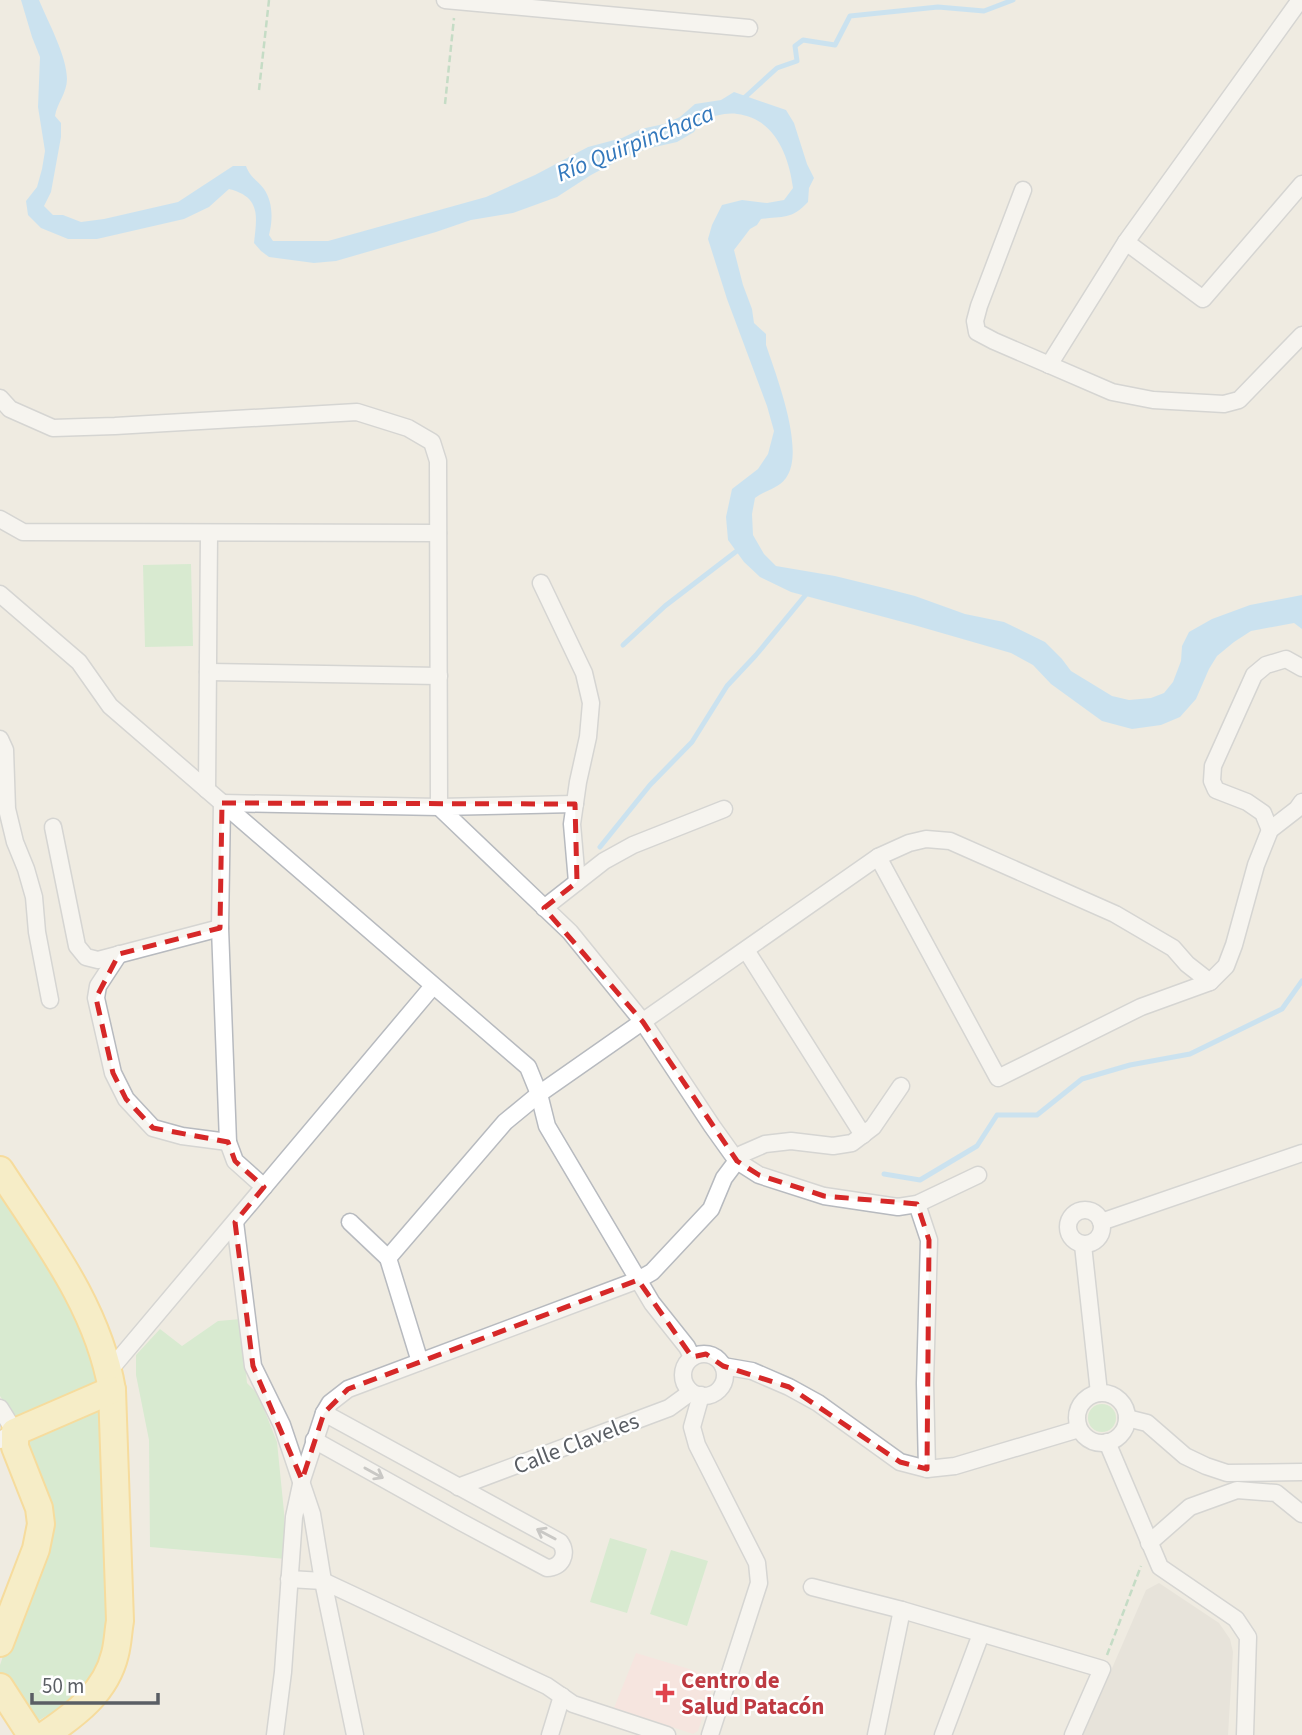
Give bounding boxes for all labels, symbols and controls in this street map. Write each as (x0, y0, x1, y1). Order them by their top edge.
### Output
water label: Río Quirpinchaca (551, 96, 720, 191)
street label: Calle Claveles (509, 1404, 644, 1483)
one-way arrow (363, 1466, 383, 1480)
one-way arrow (536, 1527, 556, 1541)
scale bar (32, 1662, 158, 1706)
place label: Centro de Salud Patacón (681, 1664, 824, 1723)
text: 50 m (42, 1671, 84, 1701)
marker: Centro de Salud Patacón (655, 1683, 675, 1703)

